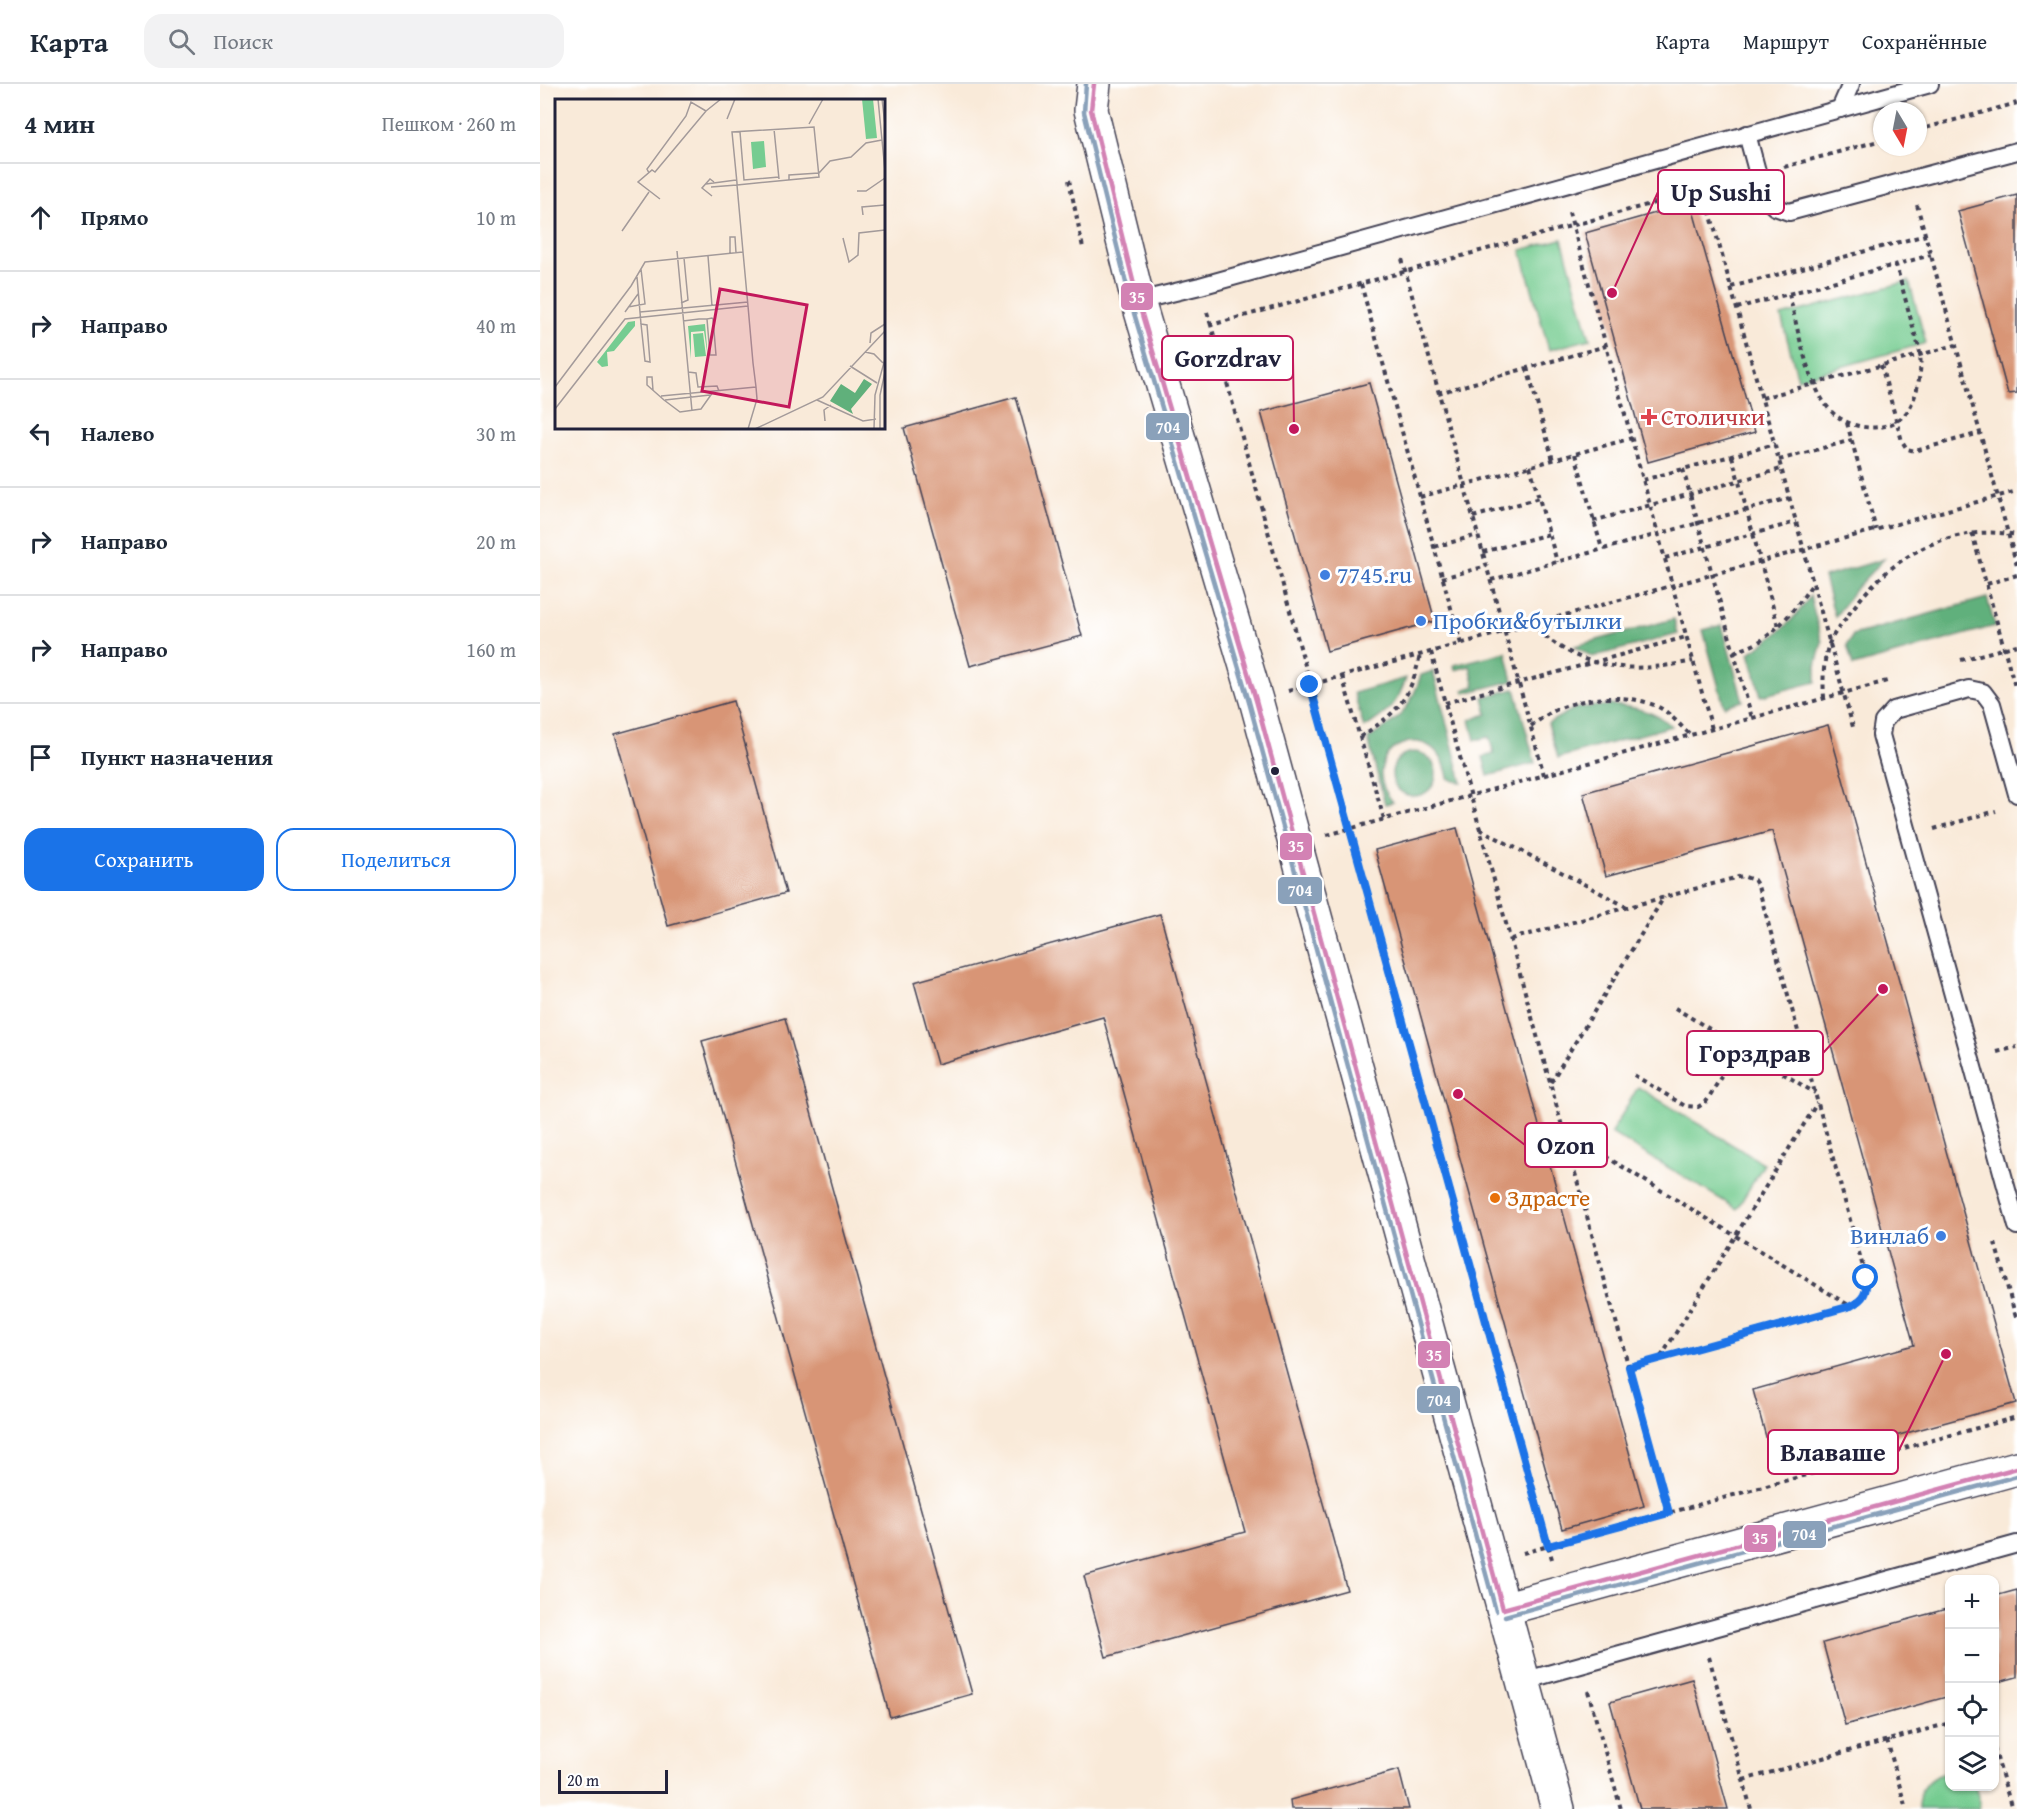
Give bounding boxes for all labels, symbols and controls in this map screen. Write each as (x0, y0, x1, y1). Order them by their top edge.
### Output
search box (144, 14, 564, 68)
text: Карта (30, 21, 108, 62)
icon: search (165, 25, 198, 58)
text: Поиск (213, 25, 273, 57)
text: Карта (1656, 26, 1710, 57)
text: Маршрут (1743, 26, 1829, 57)
text: Сохранённые (1862, 26, 1987, 57)
inset map (555, 99, 885, 429)
north arrow (1873, 102, 1927, 156)
text: 4 мин (24, 104, 95, 143)
text: Пешком · 260 m (382, 109, 516, 138)
callout: Up Sushi (1658, 170, 1784, 214)
text: Up Sushi (1670, 172, 1772, 211)
icon: ahead (24, 201, 57, 234)
text: Прямо (81, 201, 148, 233)
text: 10 m (476, 203, 516, 232)
line badge: 35 (1120, 282, 1154, 311)
text: 35 (1129, 285, 1145, 309)
icon: right (24, 309, 57, 342)
text: Направо (81, 309, 168, 341)
text: 40 m (476, 311, 516, 340)
callout: Gorzdrav (1162, 336, 1293, 380)
text: Gorzdrav (1175, 338, 1282, 377)
place label: Столички (1661, 399, 1765, 434)
marker: Столички (1642, 410, 1656, 424)
line badge: 704 (1145, 412, 1190, 441)
text: 704 (1156, 415, 1180, 439)
icon: left (24, 417, 57, 450)
text: Налево (81, 417, 154, 449)
text: 30 m (476, 419, 516, 448)
icon: right (24, 525, 57, 558)
text: Направо (81, 525, 168, 557)
text: 20 m (476, 527, 516, 556)
place label: 7745.ru (1337, 557, 1412, 592)
marker: 7745.ru (1318, 568, 1332, 582)
place label: Пробки&бутылки (1433, 603, 1622, 638)
marker: Пробки&бутылки (1414, 614, 1428, 628)
icon: right (24, 633, 57, 666)
text: Направо (81, 633, 168, 665)
text: 160 m (466, 635, 516, 664)
route end (1296, 671, 1322, 697)
icon: arrive (24, 741, 57, 774)
text: Пункт назначения (81, 741, 273, 773)
unlabelled marker (1269, 765, 1281, 777)
button: Сохранить (24, 828, 264, 891)
button: Поделиться (276, 828, 516, 891)
line badge: 35 (1279, 832, 1313, 861)
text: 35 (1288, 834, 1304, 858)
line badge: 704 (1277, 876, 1323, 905)
text: 704 (1288, 878, 1312, 902)
callout: Горздрав (1687, 1031, 1823, 1075)
text: Горздрав (1699, 1033, 1811, 1072)
callout: Ozon (1525, 1123, 1607, 1167)
text: Ozon (1537, 1125, 1596, 1164)
place label: Здрасте (1507, 1180, 1590, 1215)
marker: Здрасте (1488, 1191, 1502, 1205)
place label: Винлаб (1850, 1218, 1929, 1253)
marker: Винлаб (1934, 1229, 1948, 1243)
route start (1852, 1264, 1878, 1290)
line badge: 35 (1417, 1340, 1451, 1369)
text: 35 (1426, 1343, 1442, 1367)
line badge: 704 (1416, 1385, 1461, 1414)
text: 704 (1427, 1388, 1451, 1412)
callout: Влаваше (1768, 1430, 1898, 1474)
text: Влаваше (1780, 1432, 1886, 1471)
line badge: 704 (1782, 1520, 1827, 1549)
text: 704 (1792, 1522, 1816, 1546)
line badge: 35 (1743, 1524, 1777, 1553)
text: 35 (1752, 1526, 1768, 1550)
map controls (1945, 1575, 1999, 1791)
button: + (1945, 1575, 1999, 1629)
button: − (1945, 1629, 1999, 1683)
button: locate (1945, 1683, 1999, 1737)
button: layers (1945, 1737, 1999, 1791)
scale bar (558, 1767, 668, 1794)
text: 20 m (567, 1768, 599, 1792)

